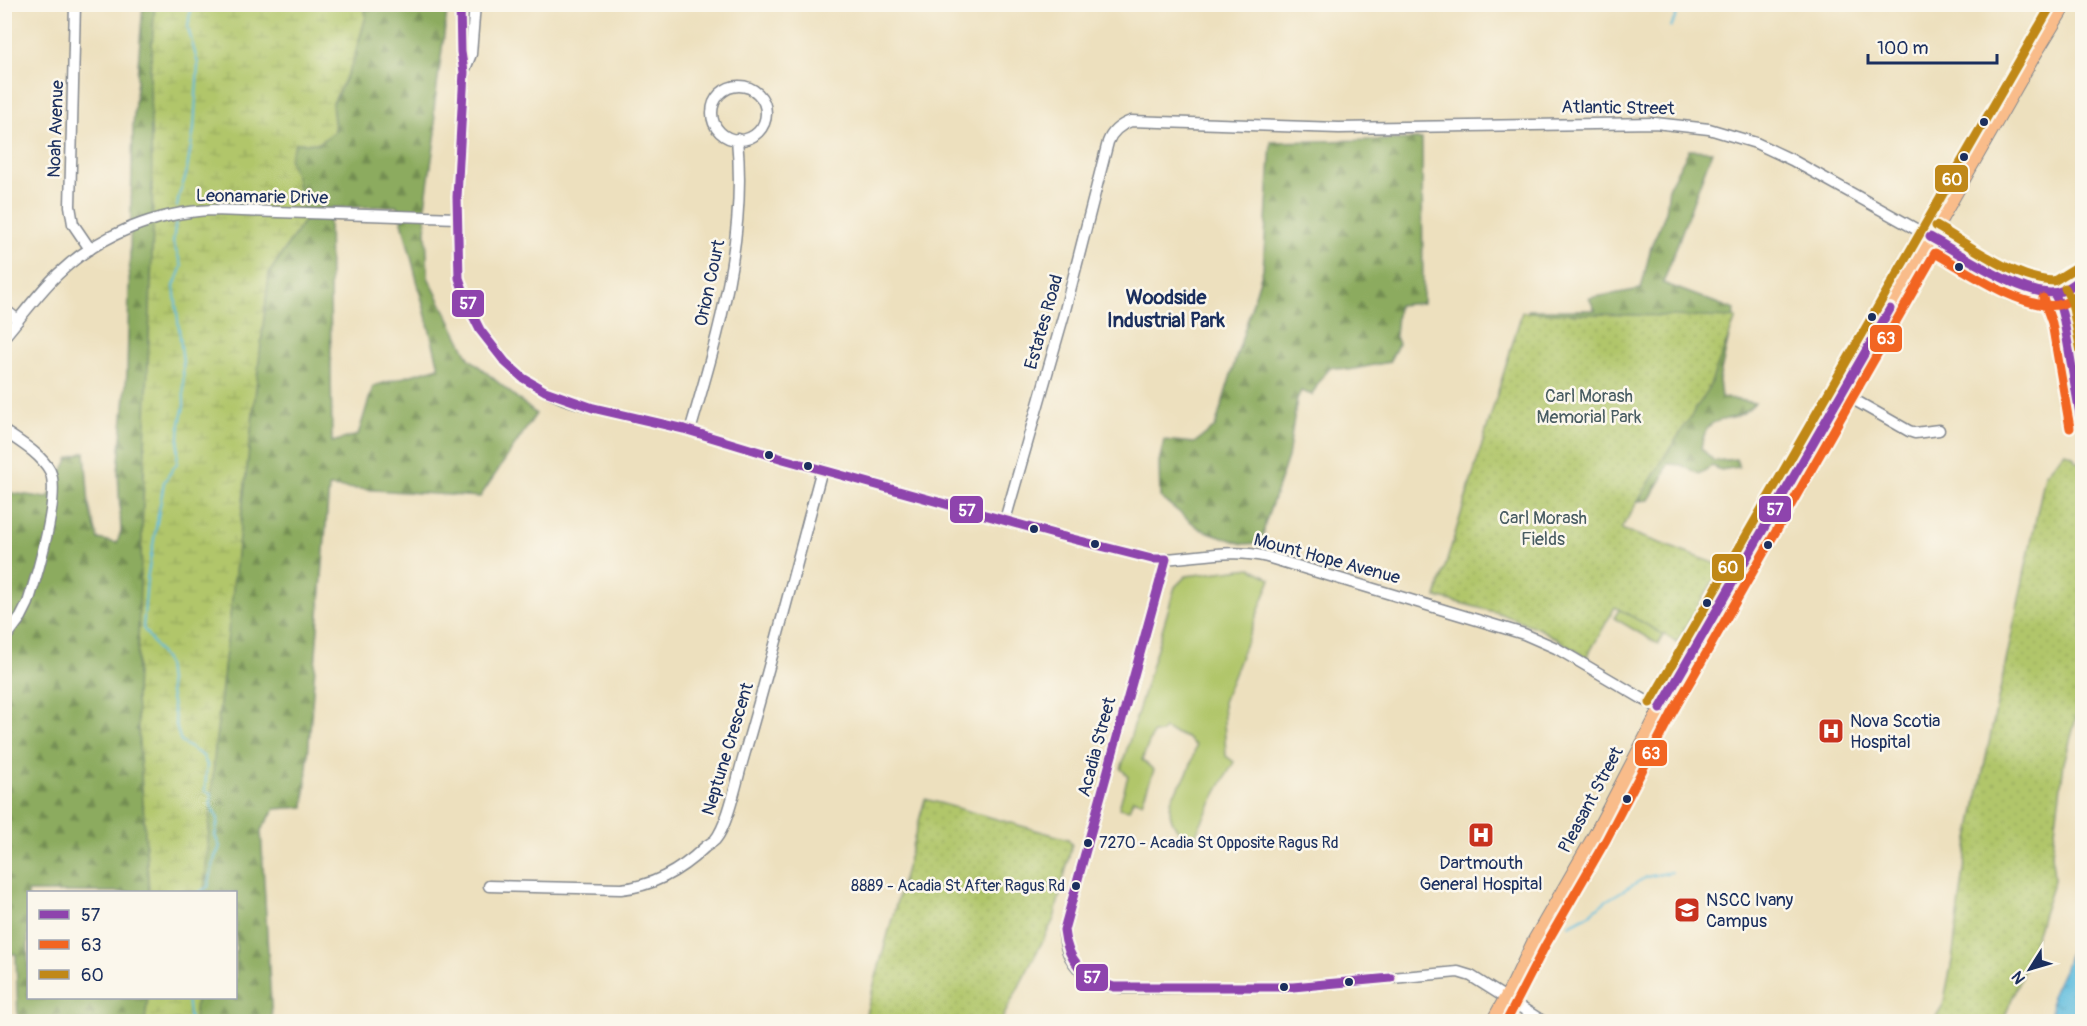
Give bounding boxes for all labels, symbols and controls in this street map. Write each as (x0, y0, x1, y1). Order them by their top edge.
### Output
scale bar (1868, 27, 1997, 65)
text: 100 m (1877, 37, 1929, 60)
street label: Noah Avenue (43, 80, 69, 178)
street label: Atlantic Street (1561, 96, 1676, 121)
unlabelled marker (1978, 116, 1990, 128)
unlabelled marker (1958, 151, 1970, 163)
line badge: 60 (1934, 164, 1969, 193)
text: 60 (1942, 170, 1962, 190)
street label: Leonamarie Drive (196, 184, 328, 210)
street label: Orion Court (690, 237, 731, 329)
unlabelled marker (1953, 261, 1965, 273)
street label: Estates Road (1019, 272, 1069, 372)
district label: Woodside Industrial Park (1107, 285, 1226, 333)
line badge: 57 (451, 289, 485, 318)
text: 57 (459, 294, 477, 314)
unlabelled marker (1866, 311, 1878, 323)
line badge: 63 (1869, 324, 1903, 353)
text: 63 (1877, 329, 1895, 349)
park label: Carl Morash Memorial Park (1536, 385, 1642, 429)
unlabelled marker (763, 449, 775, 461)
unlabelled marker (802, 460, 814, 472)
line badge: 57 (949, 495, 984, 524)
line badge: 57 (1758, 495, 1792, 523)
text: 57 (1766, 500, 1784, 520)
text: 57 (958, 501, 976, 521)
park label: Carl Morash Fields (1499, 507, 1587, 551)
unlabelled marker (1028, 523, 1040, 535)
street label: Mount Hope Avenue (1251, 528, 1403, 590)
unlabelled marker (1089, 538, 1101, 550)
unlabelled marker (1762, 539, 1774, 551)
line badge: 60 (1711, 553, 1745, 582)
text: 60 (1718, 558, 1738, 578)
unlabelled marker (1701, 597, 1713, 609)
street label: Neptune Crescent (697, 679, 759, 818)
street label: Acadia Street (1073, 694, 1122, 799)
place label: Nova Scotia Hospital (1850, 710, 1940, 754)
hospital icon: Nova Scotia Hospital (1816, 716, 1846, 746)
line badge: 63 (1634, 739, 1668, 767)
street label: Pleasant Street (1553, 742, 1629, 857)
text: 63 (1642, 744, 1660, 764)
unlabelled marker (1621, 793, 1633, 805)
hospital icon: Dartmouth General Hospital (1466, 820, 1496, 850)
place label: 7270 - Acadia St Opposite Ragus Rd (1099, 833, 1339, 853)
marker: 7270 - Acadia St Opposite Ragus Rd (1082, 837, 1094, 849)
place label: Dartmouth General Hospital (1419, 852, 1543, 896)
place label: 8889 - Acadia St After Ragus Rd (851, 876, 1065, 896)
marker: 8889 - Acadia St After Ragus Rd (1070, 880, 1082, 892)
place label: NSCC Ivany Campus (1706, 889, 1794, 933)
legend (27, 891, 237, 999)
school or university icon: NSCC Ivany Campus (1672, 895, 1702, 925)
text: 57 (81, 904, 101, 927)
text: 63 (81, 934, 102, 957)
north arrow (2000, 939, 2060, 999)
line badge: 57 (1075, 963, 1109, 992)
text: 60 (81, 964, 104, 987)
text: N (2007, 967, 2030, 988)
text: 57 (1083, 968, 1101, 988)
unlabelled marker (1343, 976, 1355, 988)
unlabelled marker (1278, 981, 1290, 993)

